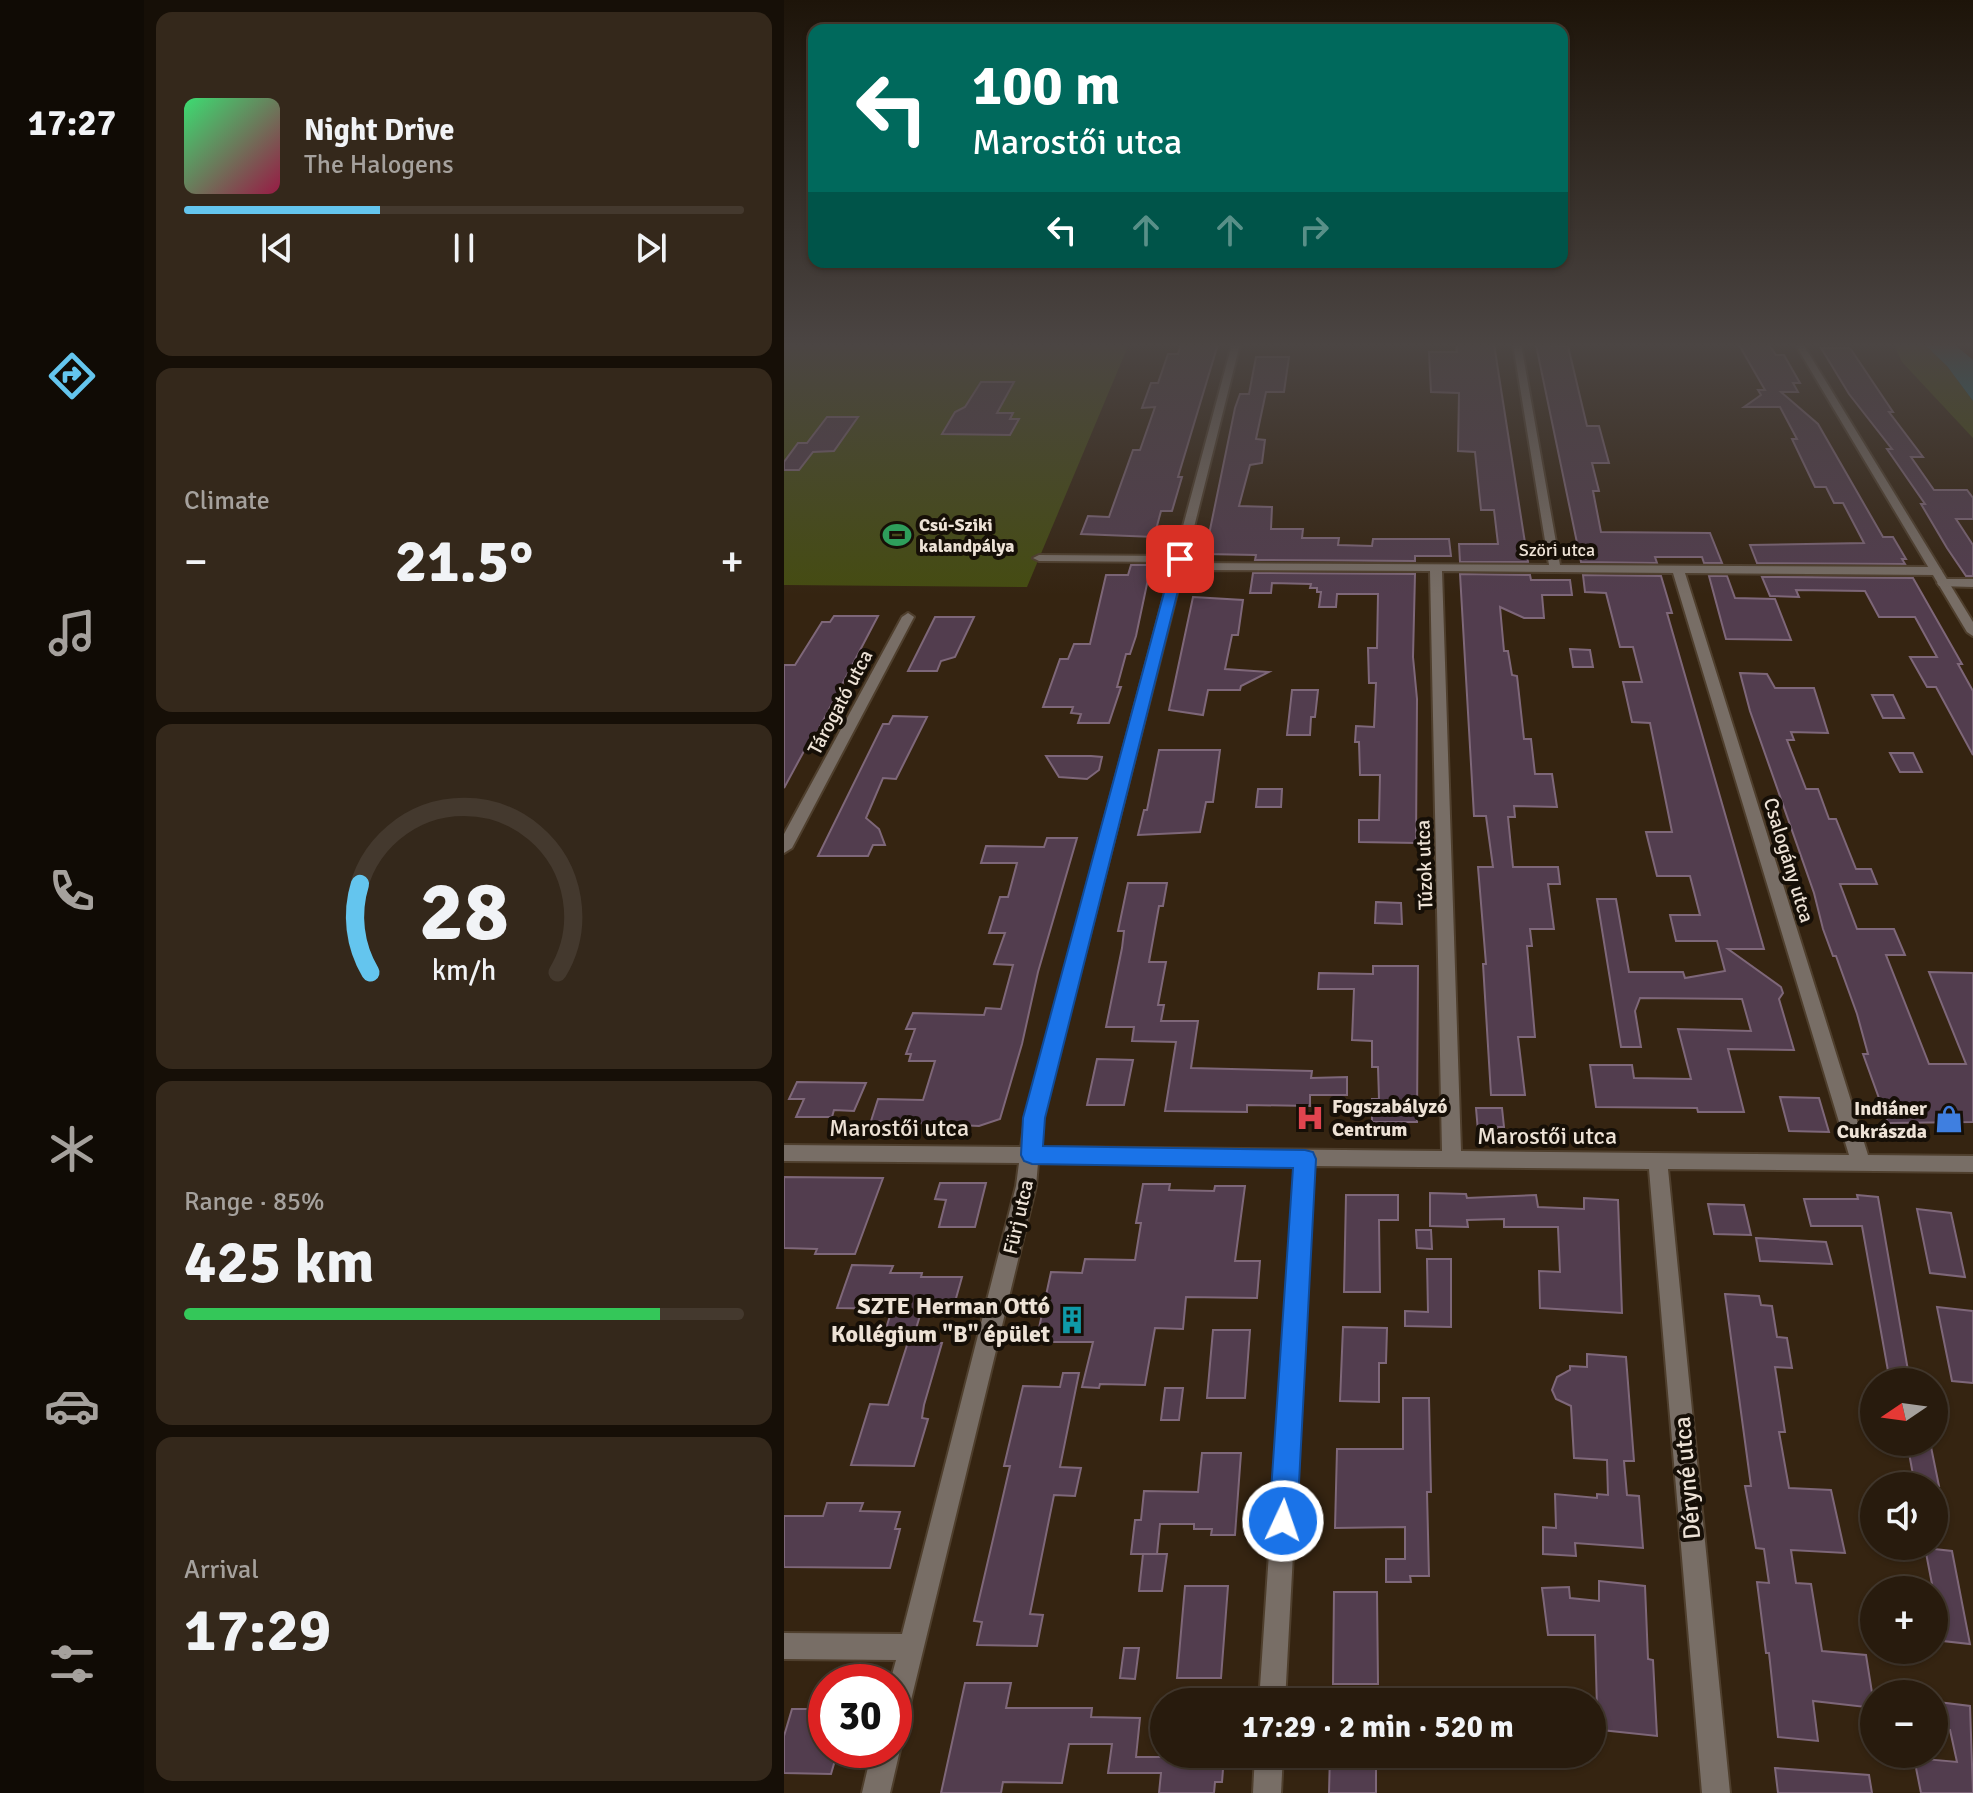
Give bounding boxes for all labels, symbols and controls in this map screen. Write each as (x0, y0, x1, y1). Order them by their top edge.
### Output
text: 100 m (972, 51, 1120, 120)
icon: left (840, 56, 944, 160)
text: 17:27 (28, 101, 116, 146)
text: Night Drive (304, 112, 454, 149)
text: Marostői utca (972, 120, 1182, 165)
text: The Halogens (304, 149, 454, 181)
icon: left (1040, 208, 1084, 252)
icon: ahead (1124, 208, 1168, 252)
icon: ahead (1208, 208, 1252, 252)
icon: right (1292, 208, 1336, 252)
icon: previous (255, 226, 299, 270)
icon: pause (442, 226, 486, 270)
icon: next (629, 226, 673, 270)
icon: directions (44, 348, 100, 404)
text: Climate (184, 485, 270, 517)
place label: Csú-Sziki kalandpálya (919, 514, 1014, 557)
sports icon: Csú-Sziki kalandpálya (882, 520, 912, 550)
text: 21.5° (395, 525, 533, 599)
pin (1146, 525, 1214, 593)
text: − (184, 535, 208, 589)
text: + (720, 535, 744, 589)
icon: arrive (1158, 537, 1202, 581)
street label: Szöri utca (1519, 539, 1595, 561)
icon: music (44, 605, 100, 661)
street label: Tárogató utca (802, 645, 879, 759)
street label: Csalogány utca (1758, 795, 1819, 926)
street label: Túzok utca (1410, 819, 1439, 910)
text: 28 (419, 860, 509, 962)
icon: phone (44, 863, 100, 919)
text: km/h (432, 953, 496, 988)
place label: Fogszabályzó Centrum (1332, 1094, 1447, 1142)
place label: Indiáner Cukrászda (1837, 1096, 1927, 1144)
hospital icon: Fogszabályzó Centrum (1295, 1103, 1325, 1133)
shop icon: Indiáner Cukrászda (1934, 1104, 1964, 1134)
street label: Marostői utca (829, 1113, 969, 1143)
icon: climate (44, 1121, 100, 1177)
street label: Marostői utca (1477, 1121, 1617, 1151)
street label: Fürj utca (998, 1177, 1039, 1257)
text: Range · 85% (184, 1186, 325, 1218)
text: 425 km (184, 1226, 374, 1300)
place label: SZTE Herman Ottó Kollégium "B" épület (831, 1291, 1050, 1349)
building icon: SZTE Herman Ottó Kollégium "B" épület (1057, 1305, 1087, 1335)
north arrow (1860, 1368, 1948, 1456)
map controls (1860, 1368, 1948, 1768)
icon: car (44, 1378, 100, 1434)
street label: Déryné utca (1667, 1415, 1707, 1541)
button: sound (1860, 1472, 1948, 1560)
position arrow (1241, 1479, 1325, 1563)
text: Arrival (184, 1554, 259, 1586)
button: + (1860, 1576, 1948, 1664)
text: 17:29 (184, 1594, 331, 1668)
icon: filters (44, 1636, 100, 1692)
speed limit sign: 30 (808, 1664, 912, 1768)
button: − (1860, 1680, 1948, 1768)
text: 17:29 · 2 min · 520 m (1242, 1709, 1514, 1746)

